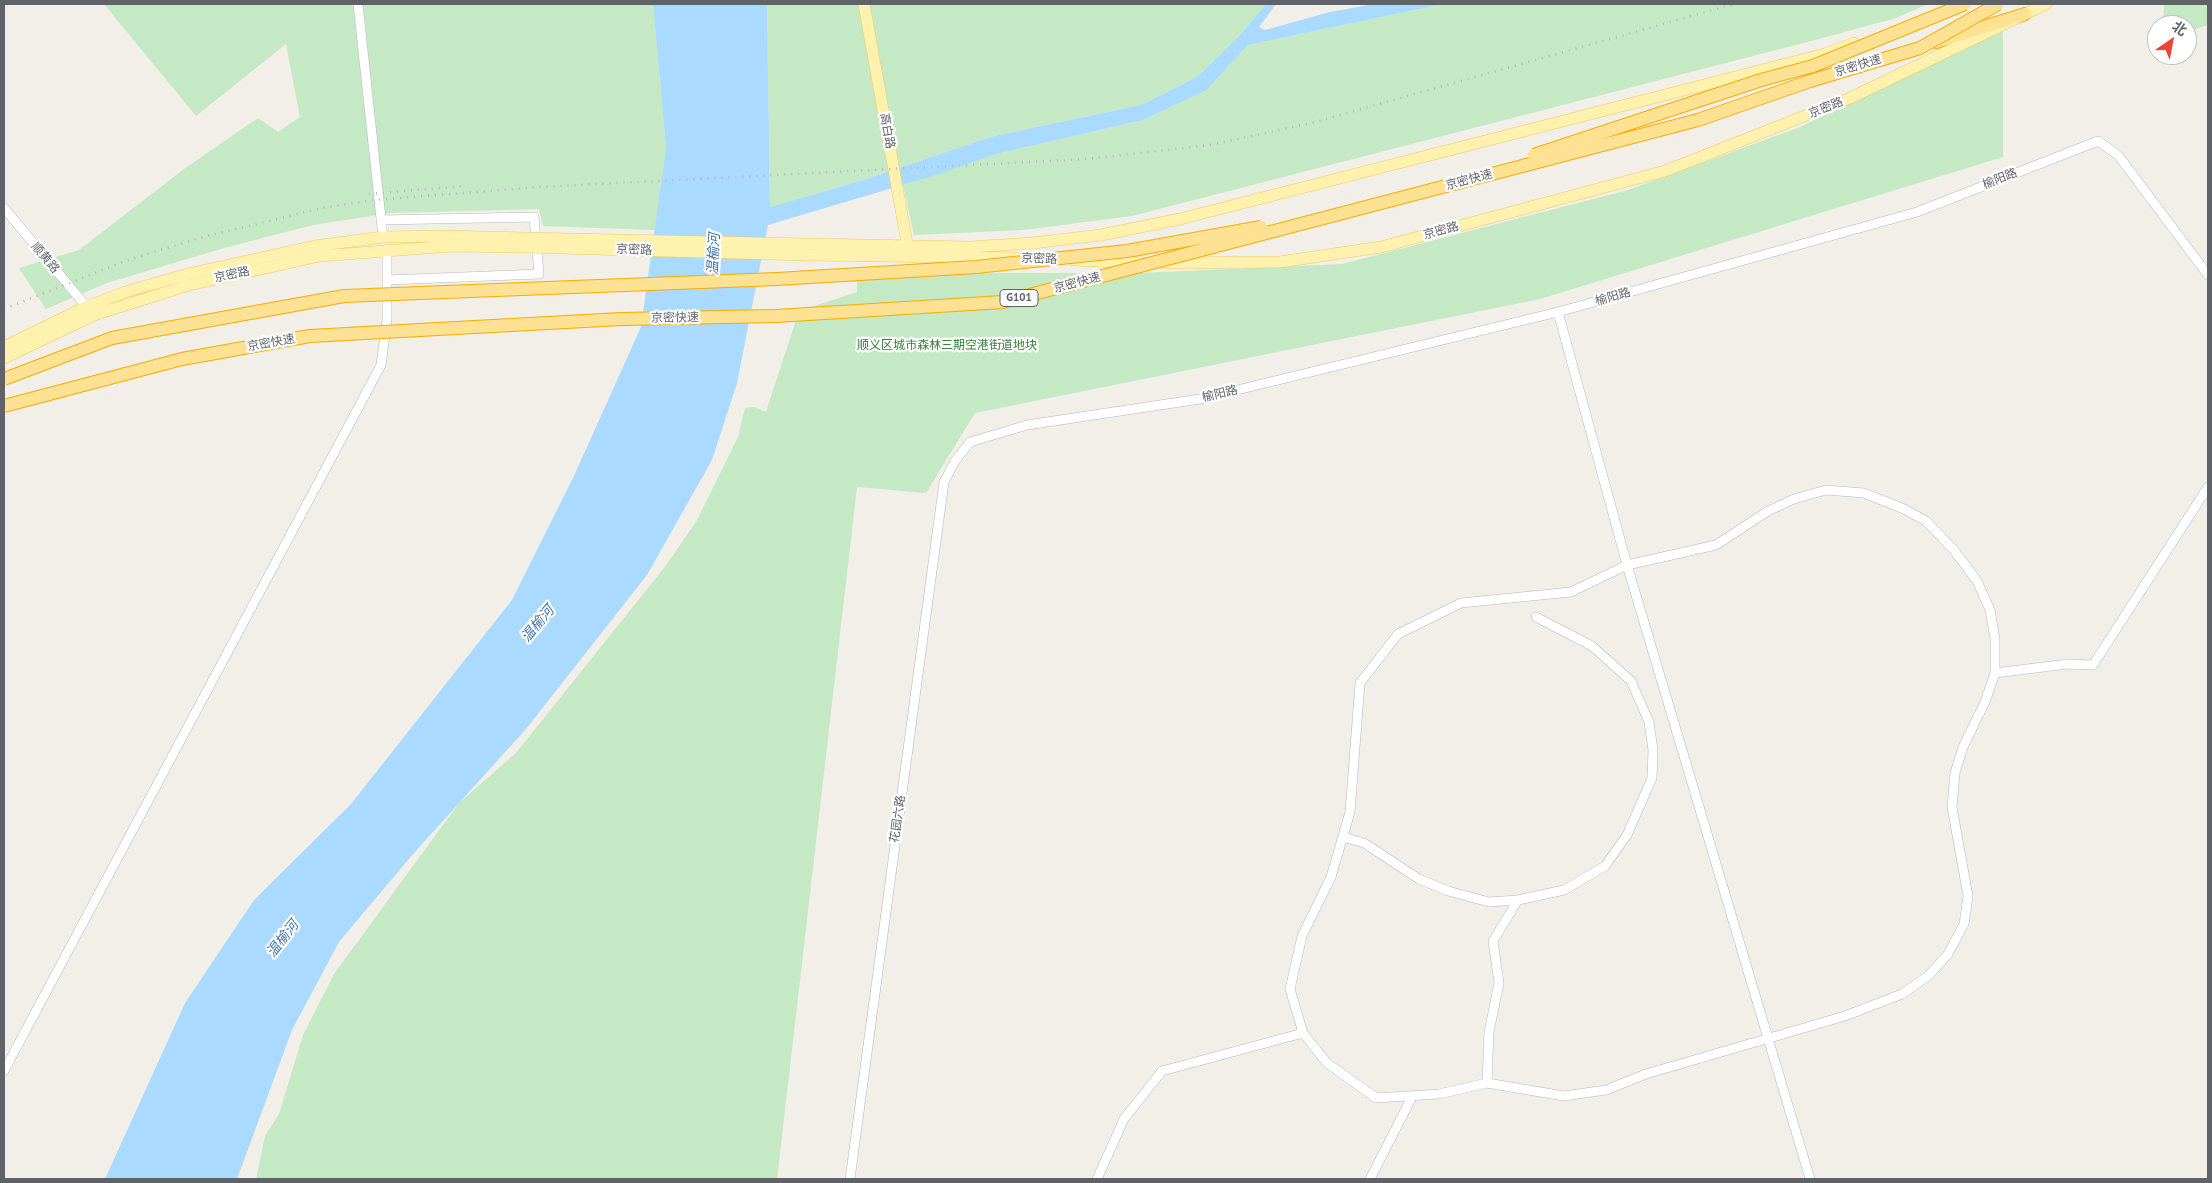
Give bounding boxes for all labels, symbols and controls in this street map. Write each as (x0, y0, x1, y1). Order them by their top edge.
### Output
north arrow (2147, 15, 2197, 65)
text: 北 (2169, 17, 2190, 40)
street label: 京密快速 (1833, 52, 1883, 80)
street label: 京密路 (1807, 95, 1845, 121)
street label: 高白路 (877, 112, 897, 150)
street label: 榆阳路 (1981, 166, 2019, 192)
street label: 京密快速 (1444, 167, 1494, 193)
street label: 京密路 (1422, 219, 1460, 243)
water label: 温榆河 (705, 233, 723, 275)
street label: 顺黄路 (28, 240, 62, 276)
street label: 京密路 (616, 242, 652, 258)
street label: 京密路 (1021, 251, 1057, 267)
street label: 京密路 (213, 264, 251, 286)
street label: 京密快速 (1052, 270, 1102, 296)
street label: 榆阳路 (1594, 285, 1632, 309)
road number: G101 (1000, 290, 1038, 306)
street label: 京密快速 (651, 310, 699, 326)
street label: 京密快速 (246, 332, 296, 354)
park label: 顺义区城市森林三期空港街道地块 (857, 339, 1037, 353)
street label: 榆阳路 (1201, 383, 1239, 405)
water label: 温榆河 (518, 603, 558, 645)
street label: 花园六路 (888, 794, 908, 844)
water label: 温榆河 (263, 917, 303, 961)

